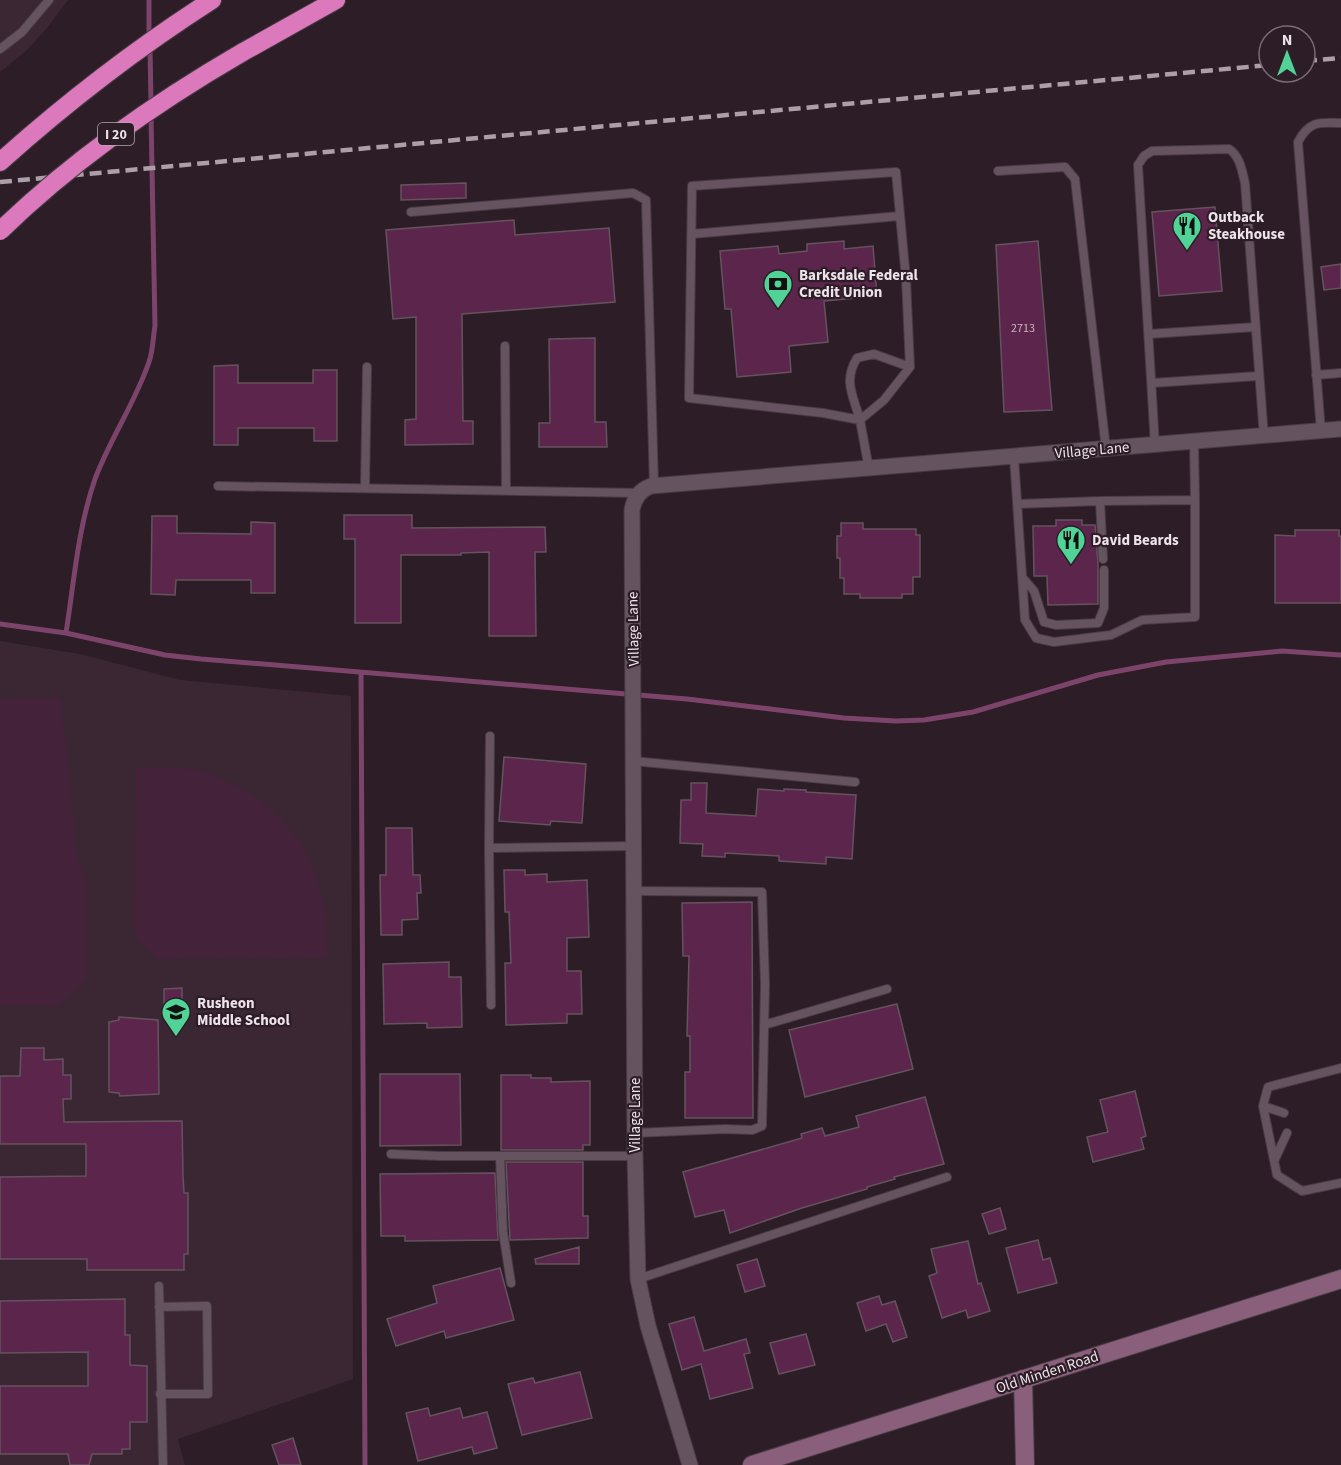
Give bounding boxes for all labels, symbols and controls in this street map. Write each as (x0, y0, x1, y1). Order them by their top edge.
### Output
north arrow (1257, 24, 1317, 84)
text: N (1282, 29, 1292, 51)
road number: I 20 (98, 123, 134, 145)
place label: Outback Steakhouse (1208, 207, 1285, 245)
restaurant icon: Outback Steakhouse (1171, 210, 1203, 252)
place label: Barksdale Federal Credit Union (799, 265, 919, 303)
bank icon: Barksdale Federal Credit Union (762, 268, 794, 310)
house number: 2713 (1011, 320, 1035, 337)
street label: Village Lane (1054, 437, 1130, 464)
restaurant icon: David Beards (1055, 524, 1087, 566)
place label: David Beards (1092, 530, 1179, 551)
street label: Village Lane (622, 591, 645, 667)
place label: Rusheon Middle School (197, 993, 290, 1031)
school or university icon: Rusheon Middle School (160, 996, 192, 1038)
street label: Village Lane (625, 1078, 646, 1152)
street label: Old Minden Road (993, 1346, 1101, 1399)

